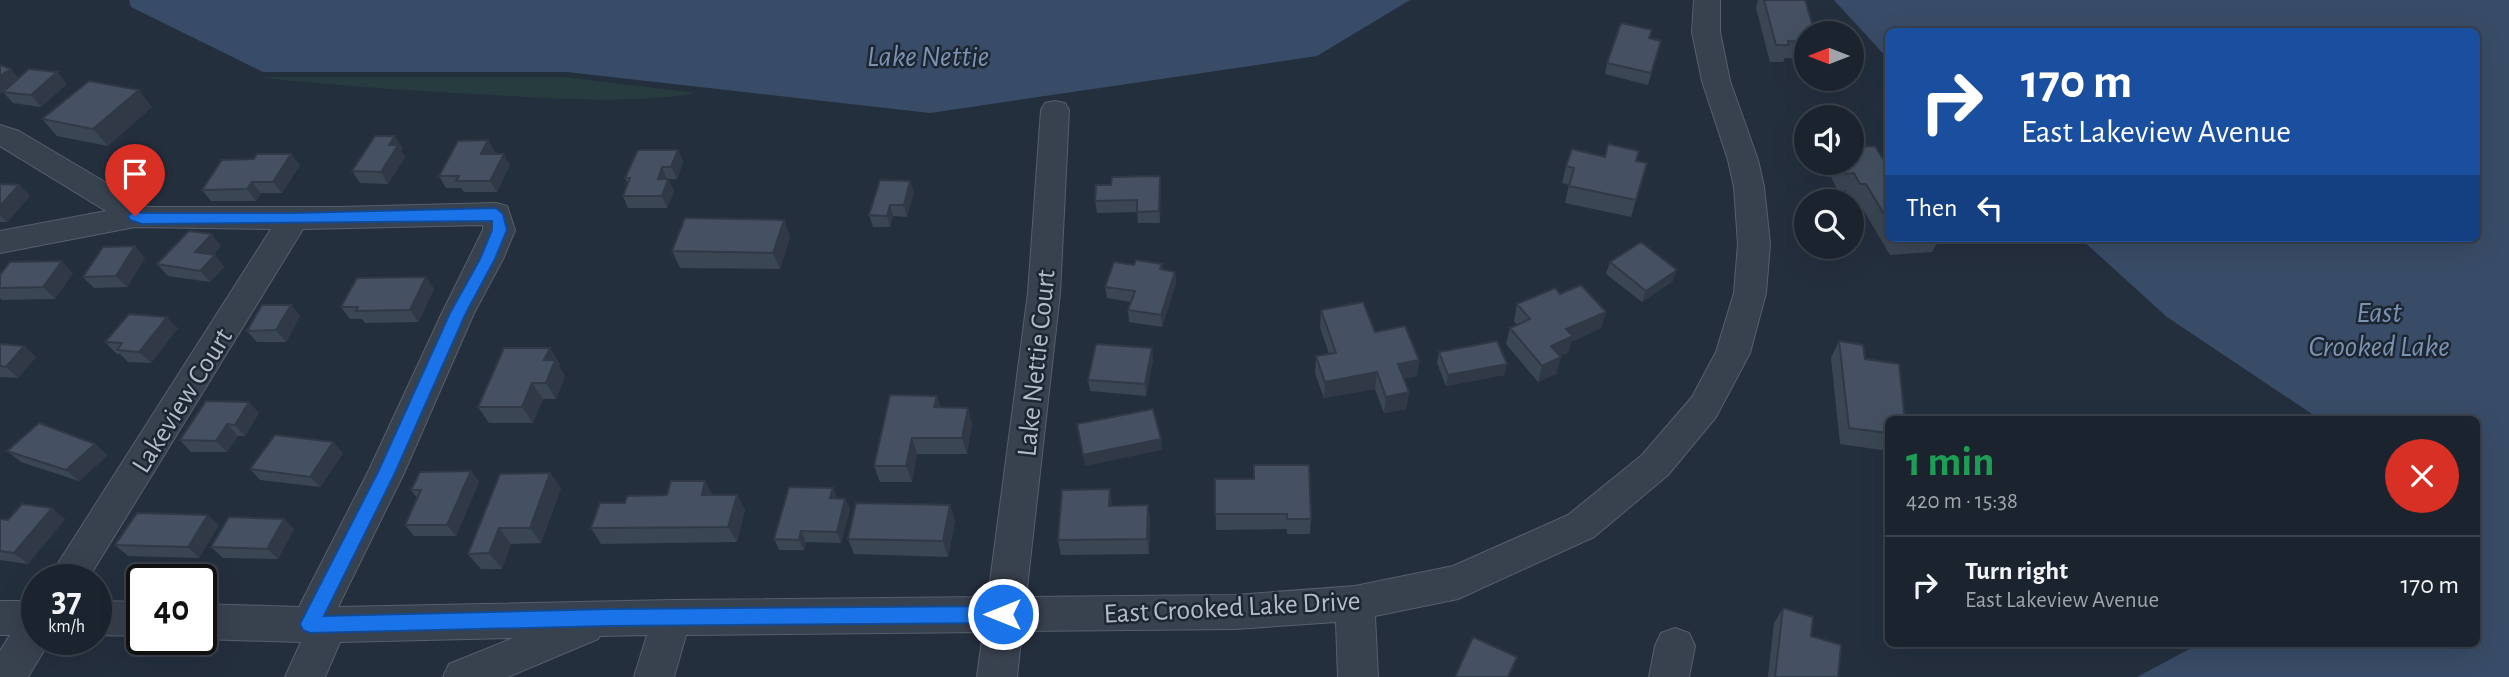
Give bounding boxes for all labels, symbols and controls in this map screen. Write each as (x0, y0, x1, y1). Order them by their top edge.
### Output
north arrow (1794, 21, 1864, 91)
map controls (1794, 21, 1864, 259)
water label: Lake Nettie (867, 42, 989, 72)
icon: right (1906, 56, 1997, 147)
text: 170 m (2021, 58, 2132, 107)
button: sound (1794, 105, 1864, 175)
text: East Lakeview Avenue (2021, 116, 2291, 148)
pin (105, 144, 165, 216)
icon: arrive (116, 155, 154, 193)
button: search (1794, 189, 1864, 259)
icon: left (1971, 189, 2009, 227)
text: Then (1906, 195, 1957, 221)
street label: Lake Nettie Court (1013, 268, 1061, 458)
water label: East Crooked Lake (2308, 298, 2450, 362)
street label: Lakeview Court (127, 324, 238, 478)
button: close (2385, 439, 2459, 513)
text: 1 min (1906, 441, 1995, 483)
text: 420 m · 15:38 (1906, 490, 2018, 513)
text: Turn right (1965, 558, 2068, 584)
speed limit sign: 40 (126, 564, 217, 655)
icon: right (1906, 566, 1944, 604)
text: 170 m (2400, 572, 2459, 598)
position arrow (966, 577, 1040, 651)
text: 37 (51, 583, 82, 618)
street label: East Crooked Lake Drive (1103, 587, 1361, 629)
text: East Lakeview Avenue (1965, 589, 2159, 612)
text: km/h (48, 618, 85, 636)

